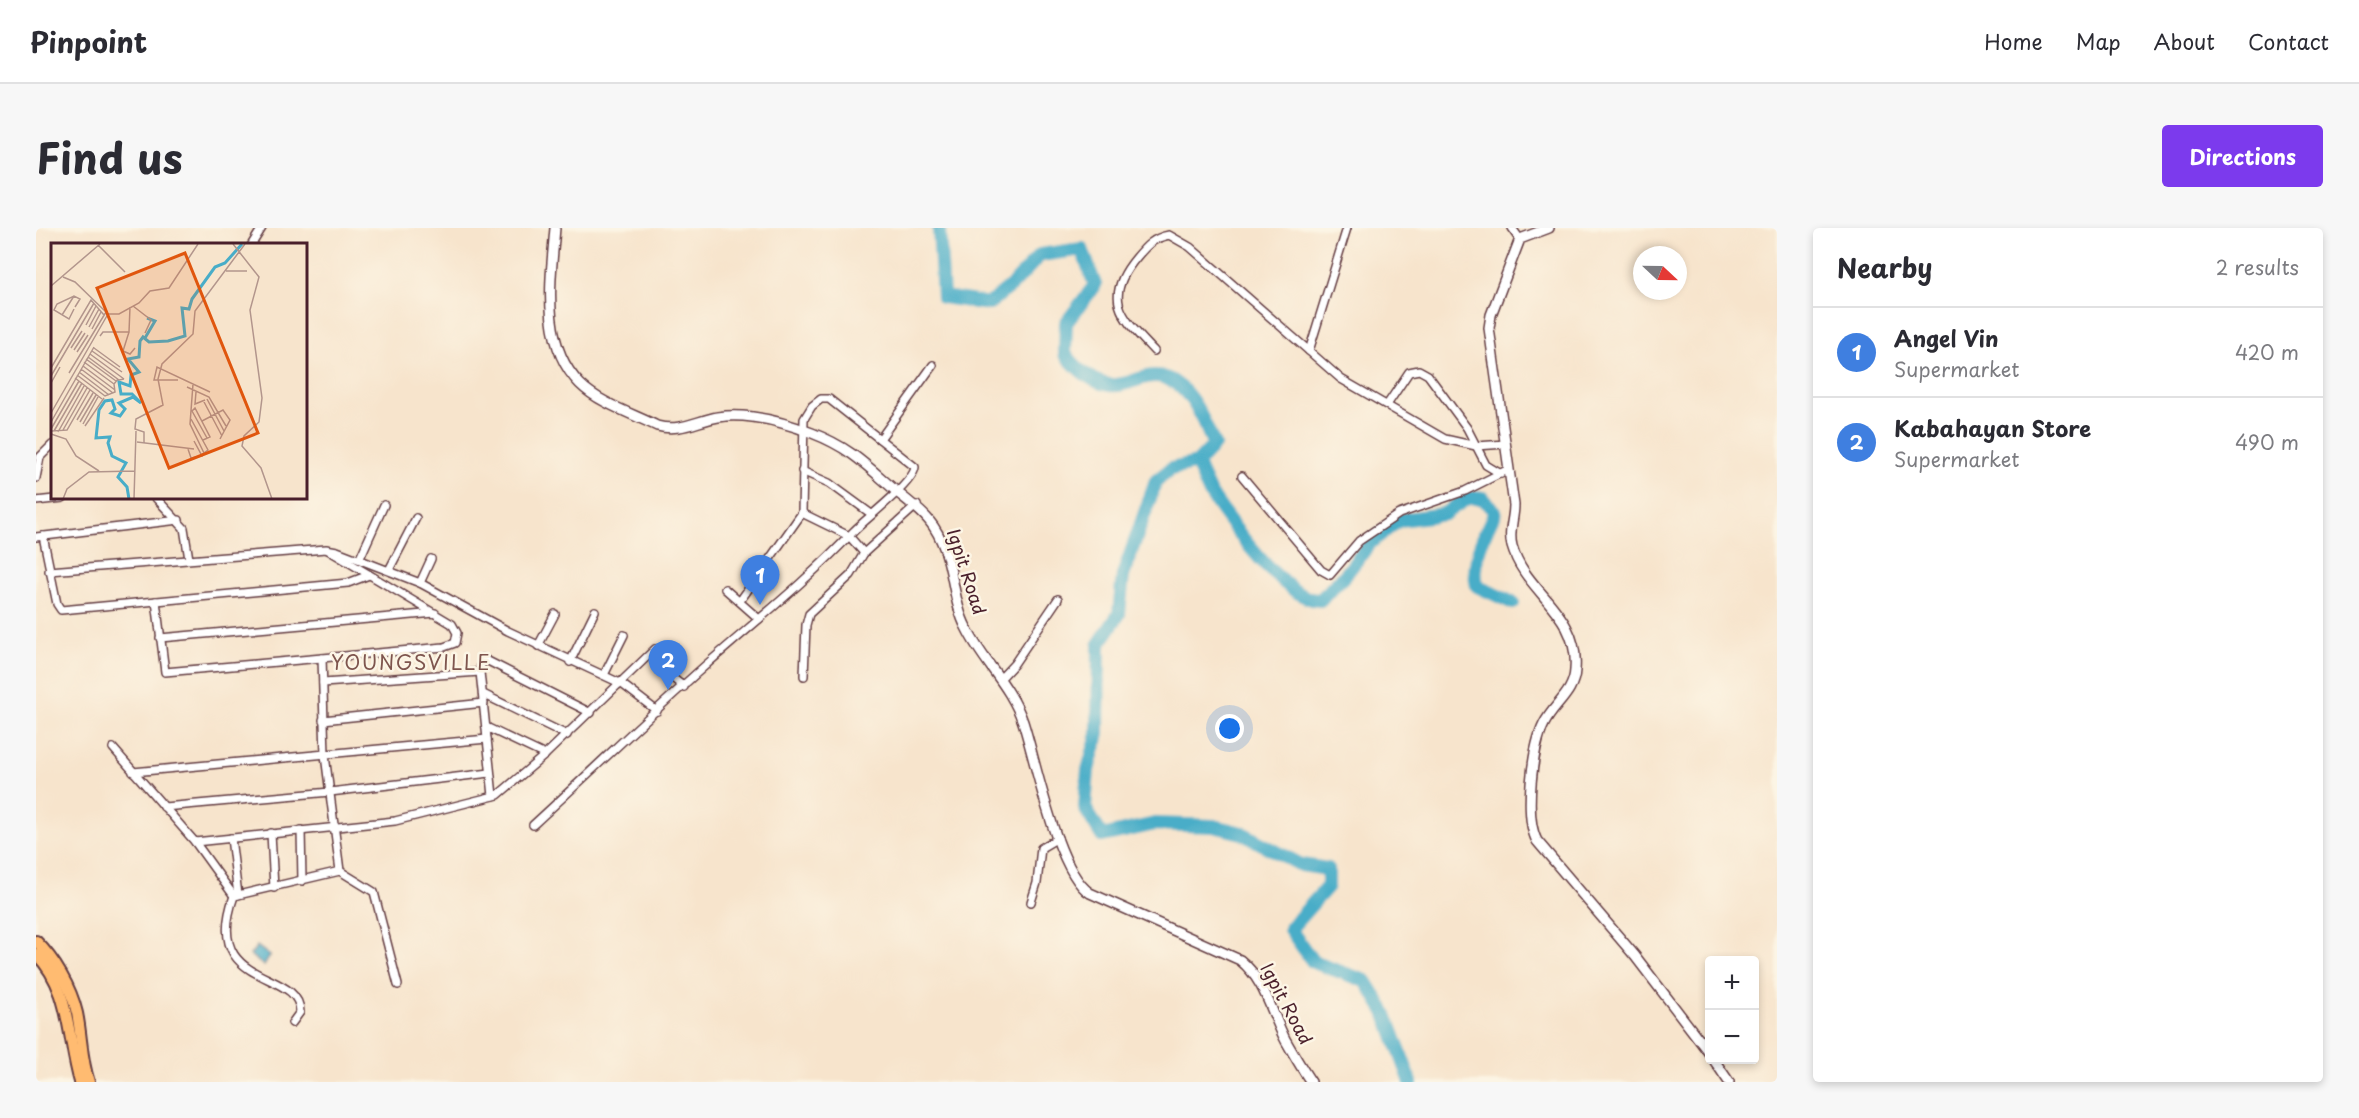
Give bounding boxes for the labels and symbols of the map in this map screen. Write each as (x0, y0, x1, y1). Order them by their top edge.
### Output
inset map (51, 243, 308, 500)
north arrow (1633, 246, 1687, 300)
street label: Igpit Road (941, 525, 994, 618)
pin: 1 (740, 556, 780, 605)
pin: 2 (648, 640, 688, 690)
district label: YOUNGSVILLE (331, 647, 491, 677)
your location (1215, 714, 1244, 743)
street label: Igpit Road (1255, 958, 1320, 1049)

